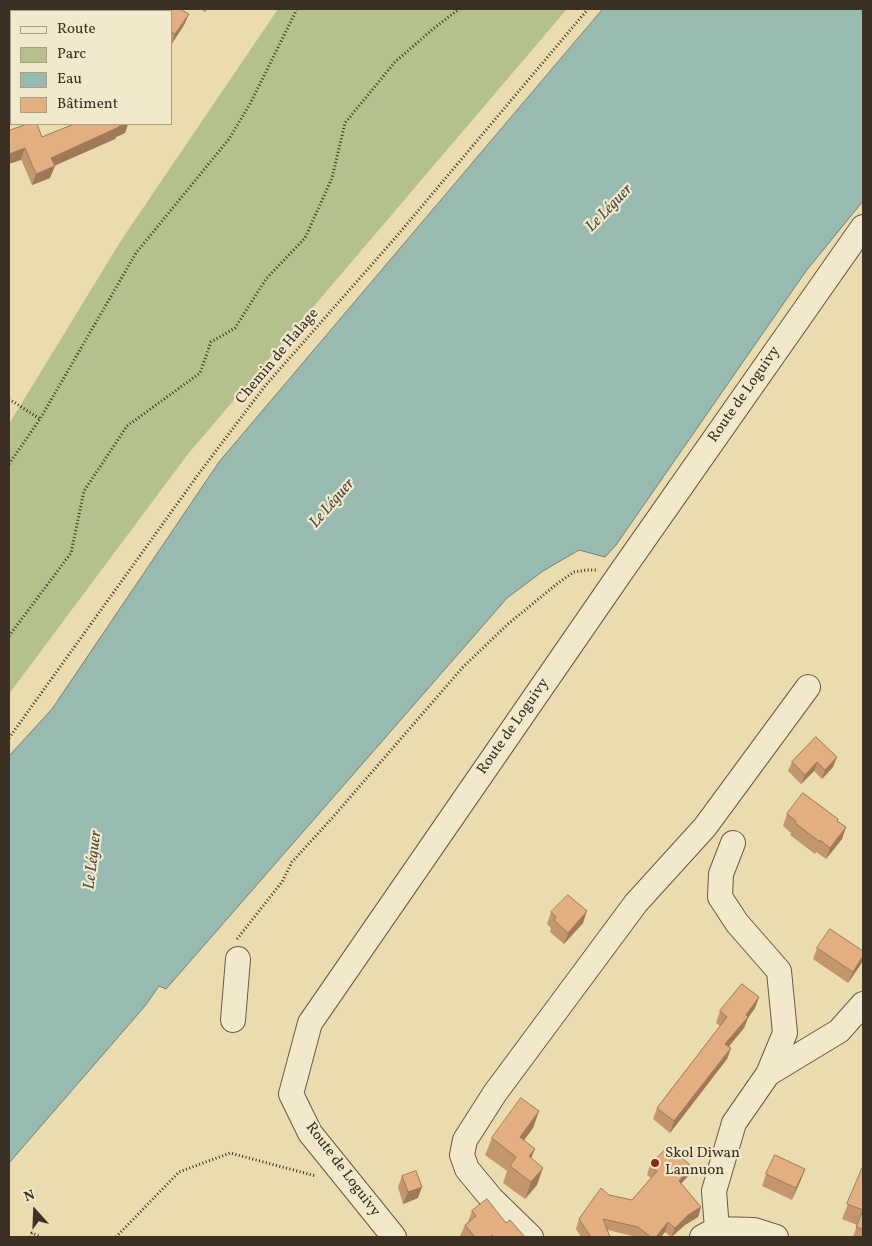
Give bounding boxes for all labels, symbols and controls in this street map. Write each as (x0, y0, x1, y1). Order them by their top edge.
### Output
legend (10, 10, 172, 125)
text: Route (57, 19, 96, 40)
text: Parc (57, 44, 86, 65)
text: Eau (57, 69, 82, 90)
text: Bâtiment (57, 94, 118, 115)
water label: Le Léguer (583, 181, 637, 237)
street label: Chemin de Halage (233, 305, 323, 409)
street label: Route de Loguivy (705, 343, 785, 447)
water label: Le Léguer (306, 475, 360, 533)
street label: Route de Loguivy (474, 675, 554, 779)
water label: Le Léguer (81, 830, 107, 890)
street label: Route de Loguivy (301, 1119, 383, 1221)
place label: Skol Diwan Lannuon (665, 1145, 740, 1180)
marker: Skol Diwan Lannuon (649, 1157, 661, 1169)
north arrow (10, 1186, 60, 1236)
text: N (22, 1186, 38, 1207)

